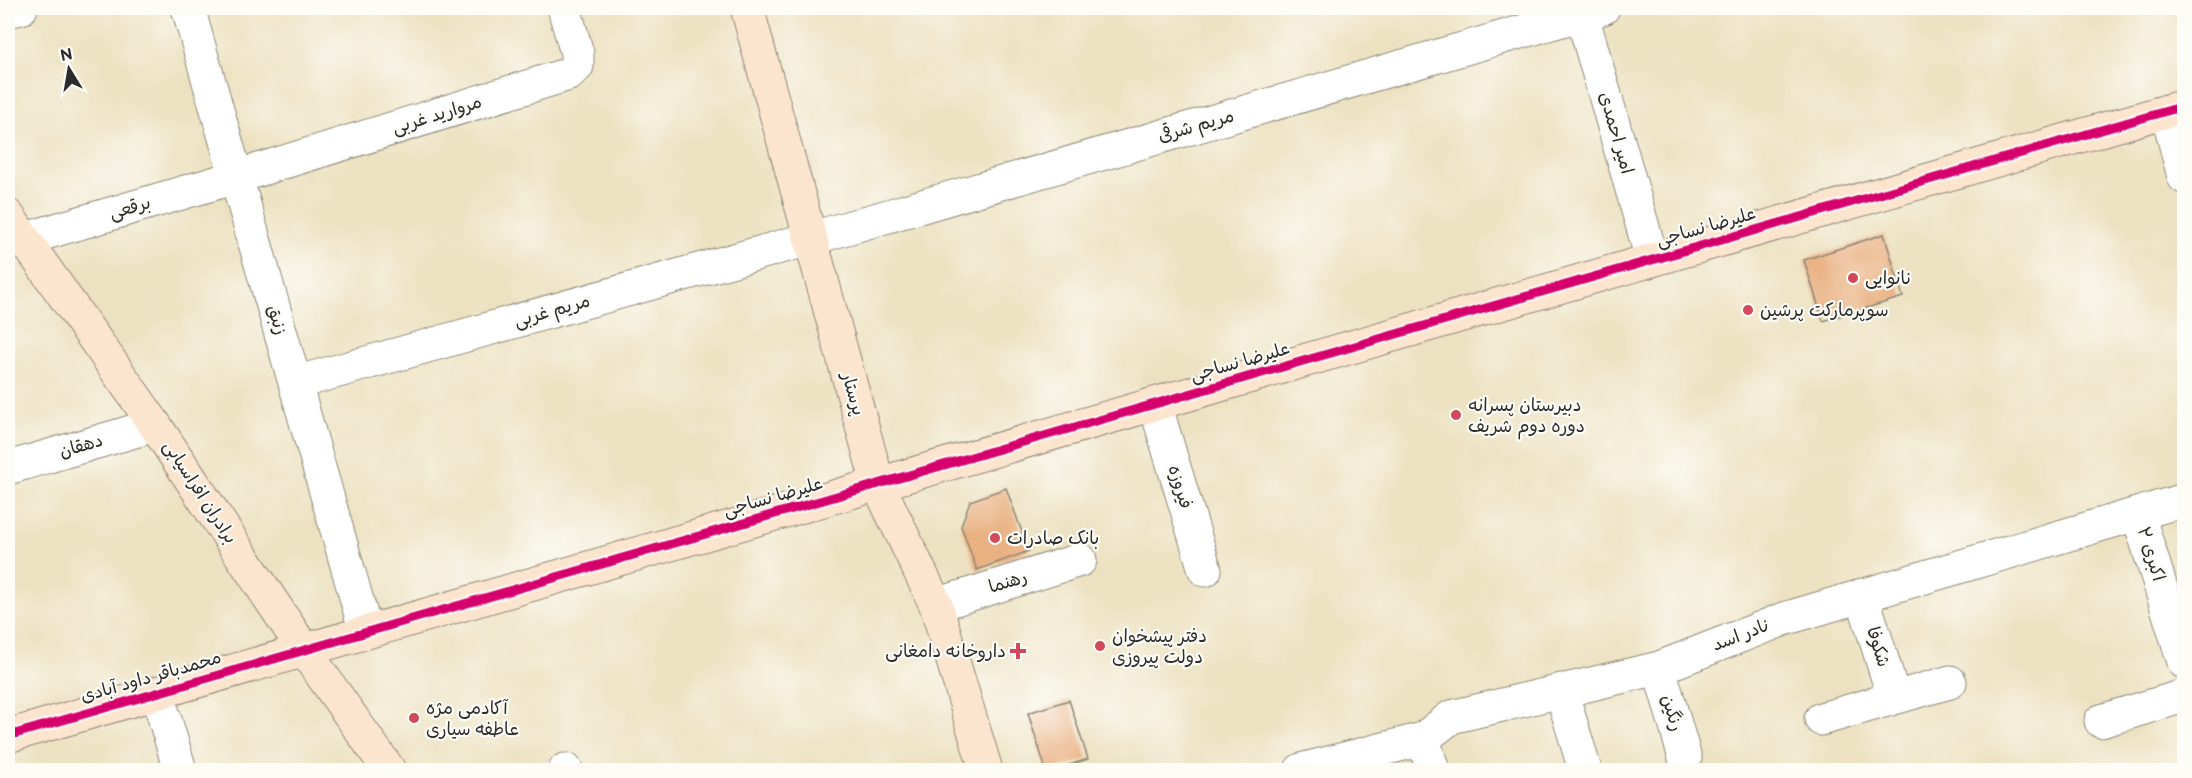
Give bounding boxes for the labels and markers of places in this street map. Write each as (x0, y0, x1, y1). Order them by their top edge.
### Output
place label: نانوایی (1865, 268, 1912, 289)
marker: نانوایی (1846, 271, 1860, 285)
place label: سوپرمارکت پرشین (1760, 300, 1889, 322)
marker: سوپرمارکت پرشین (1741, 303, 1755, 317)
place label: دبیرستان پسرانه دوره دوم شریف (1468, 395, 1585, 440)
marker: دبیرستان پسرانه دوره دوم شریف (1449, 408, 1463, 422)
place label: بانک صادرات (1007, 528, 1099, 549)
marker: بانک صادرات (988, 531, 1002, 545)
place label: دفتر پیشخوان دولت پیروزی (1112, 626, 1207, 669)
marker: دفتر پیشخوان دولت پیروزی (1093, 639, 1107, 653)
place label: داروخانه دامغانی (885, 641, 1006, 662)
marker: داروخانه دامغانی (1011, 644, 1025, 658)
place label: آکادمی مژه عاطفه سیاری (426, 698, 519, 740)
marker: آکادمی مژه عاطفه سیاری (407, 711, 421, 725)

